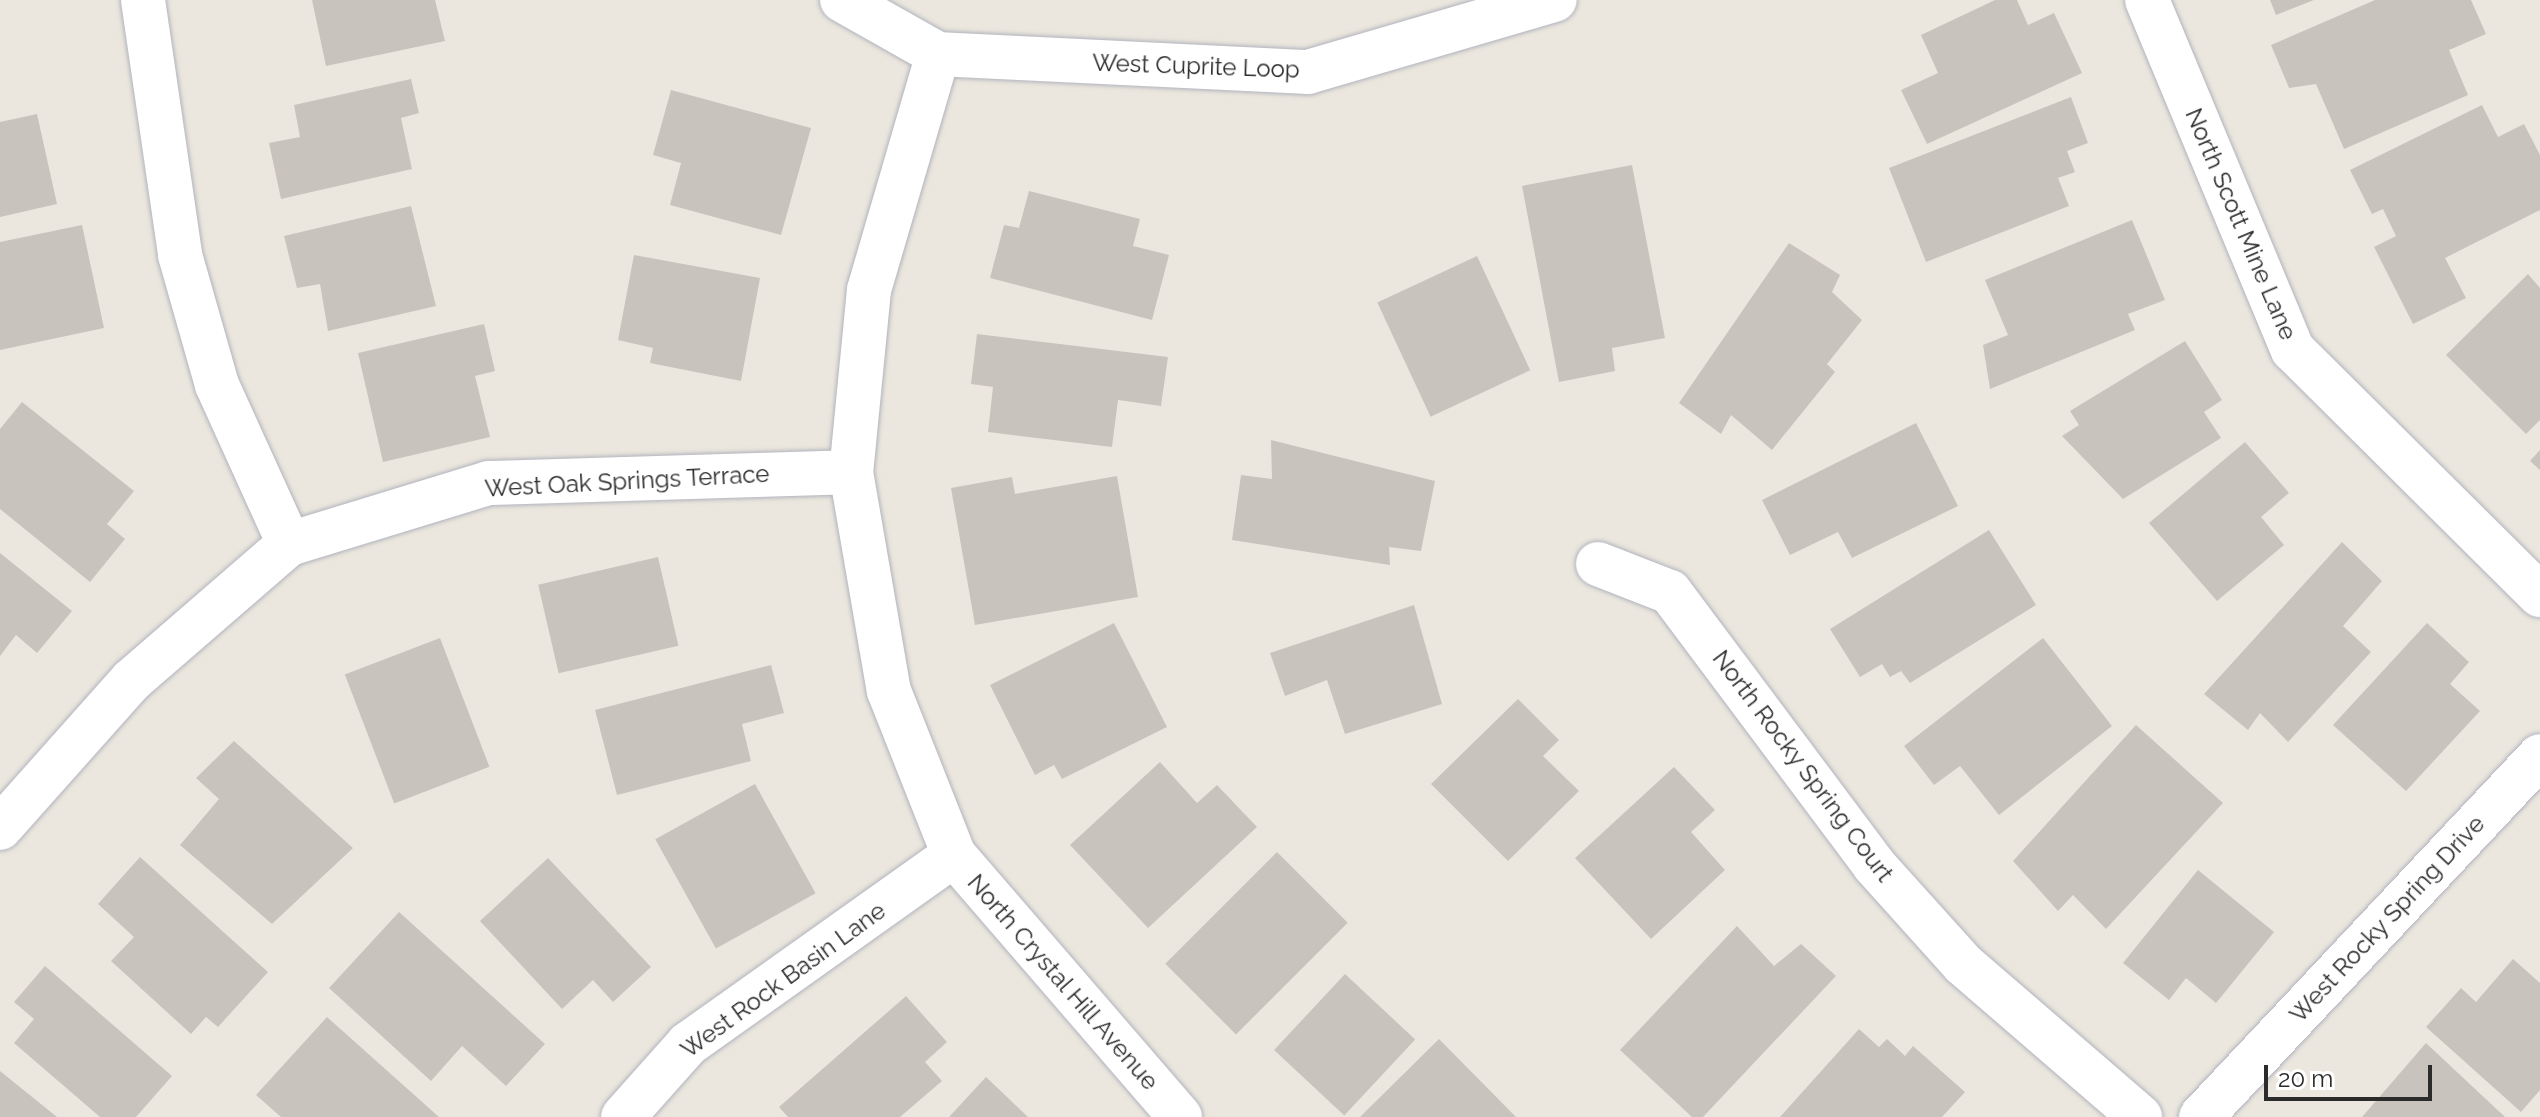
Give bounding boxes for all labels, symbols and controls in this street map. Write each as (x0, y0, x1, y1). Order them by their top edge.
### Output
street label: West Cuprite Loop (1092, 48, 1300, 84)
street label: North Scott Mine Lane (2179, 104, 2303, 344)
street label: West Oak Springs Terrace (484, 459, 770, 503)
street label: North Rocky Spring Court (1706, 644, 1900, 888)
street label: West Rocky Spring Drive (2283, 809, 2491, 1029)
street label: North Crystal Hill Avenue (961, 867, 1165, 1097)
street label: West Rock Basin Lane (675, 896, 891, 1064)
scale bar (2268, 1049, 2436, 1099)
text: 20 m (2278, 1064, 2333, 1093)

